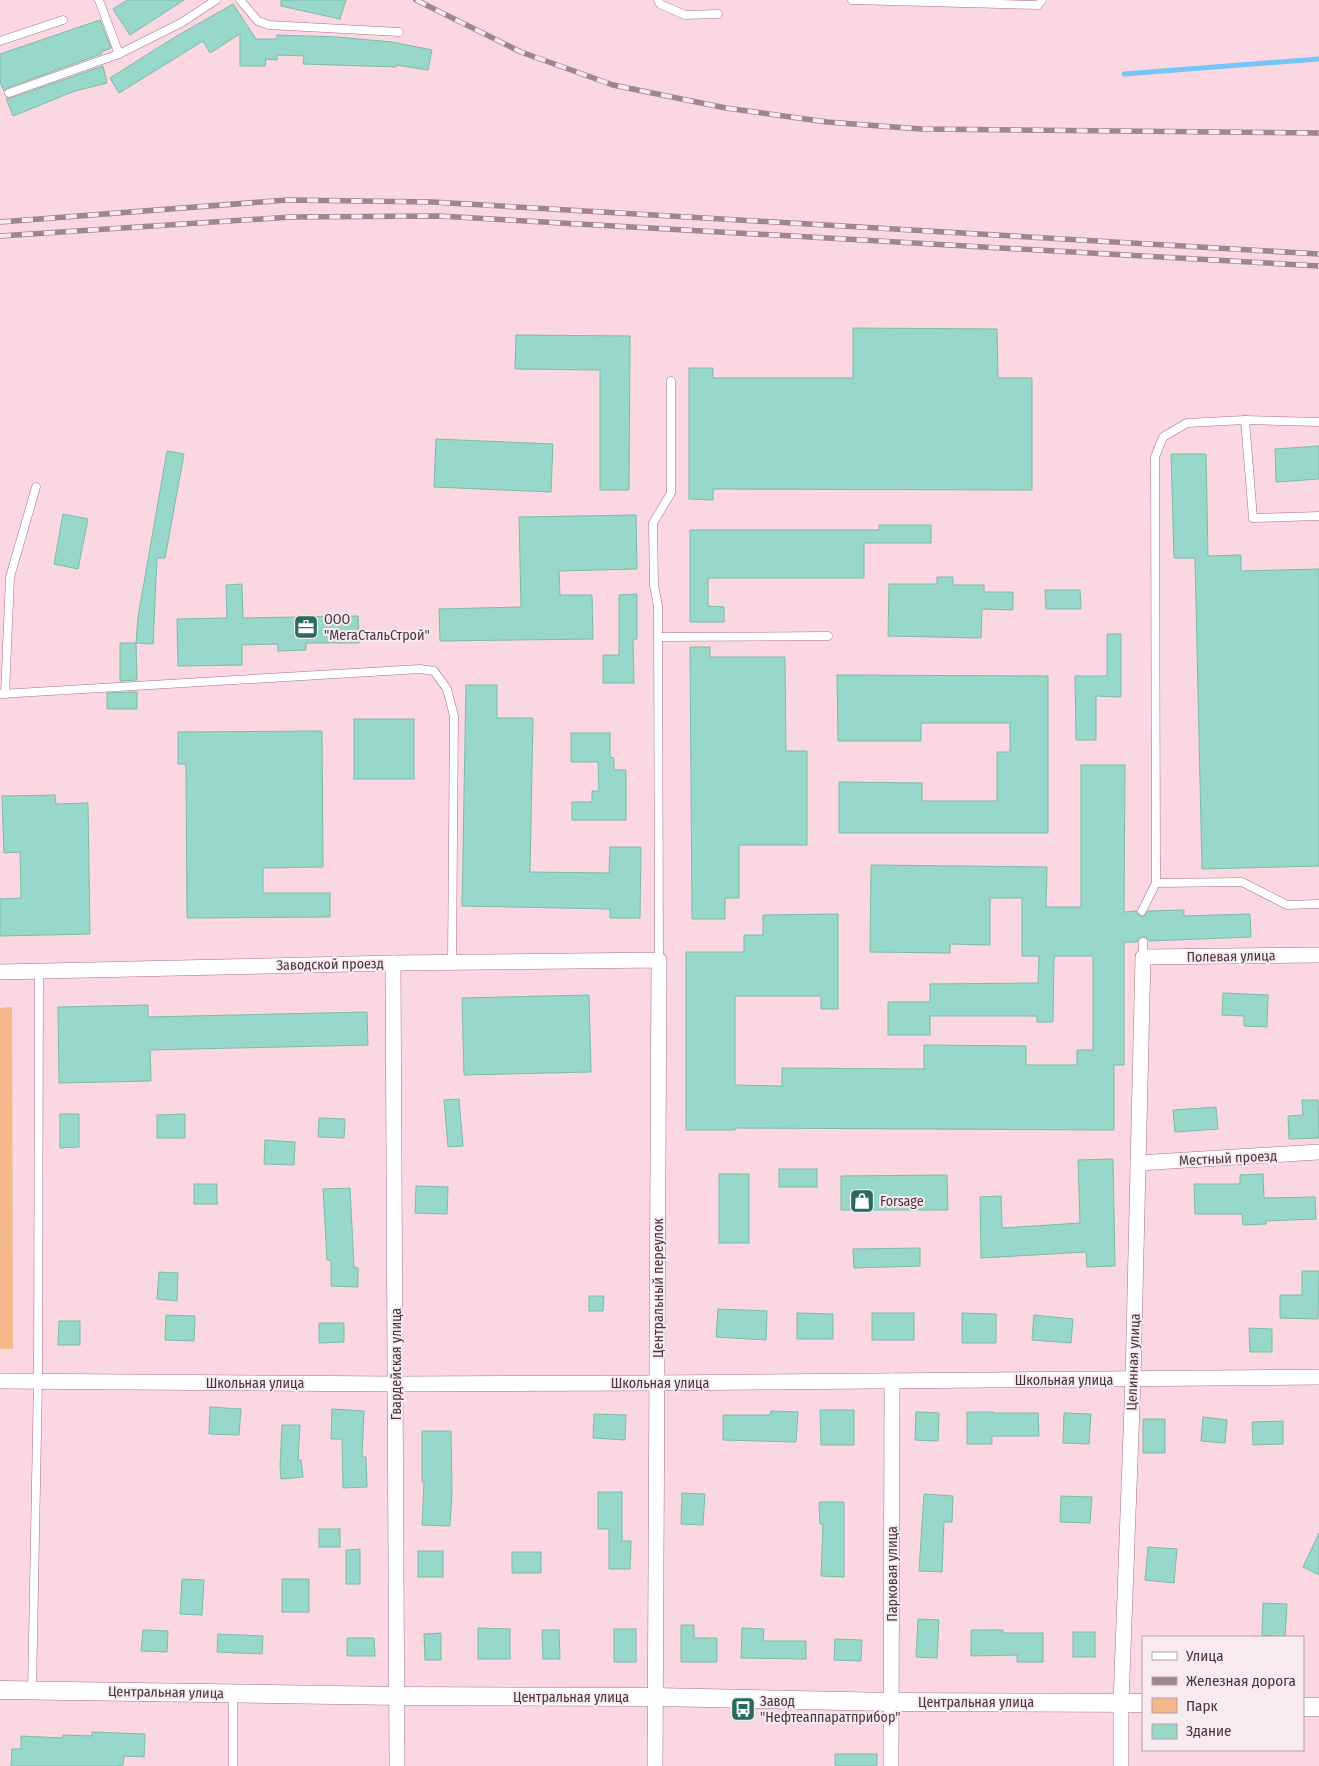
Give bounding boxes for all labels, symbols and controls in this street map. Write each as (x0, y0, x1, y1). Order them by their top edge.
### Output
place label: ООО "МегаСтальСтрой" (324, 611, 430, 644)
office icon: ООО "МегаСтальСтрой" (293, 614, 319, 640)
street label: Полевая улица (1186, 947, 1276, 966)
street label: Заводской проезд (276, 955, 384, 974)
street label: Местный проезд (1179, 1147, 1277, 1170)
shop icon: Forsage (849, 1188, 875, 1214)
place label: Forsage (880, 1193, 924, 1210)
street label: Центральный переулок (650, 1218, 667, 1358)
street label: Гвардейская улица (388, 1308, 405, 1420)
street label: Целинная улица (1123, 1313, 1144, 1411)
street label: Школьная улица (1015, 1372, 1113, 1389)
street label: Школьная улица (206, 1375, 304, 1392)
street label: Школьная улица (611, 1375, 709, 1392)
street label: Парковая улица (884, 1526, 901, 1622)
legend (1142, 1636, 1304, 1751)
text: Улица (1185, 1647, 1224, 1665)
text: Железная дорога (1186, 1672, 1296, 1690)
street label: Центральная улица (108, 1683, 224, 1702)
street label: Центральная улица (513, 1689, 629, 1706)
place label: Завод "Нефтеаппаратприбор" (760, 1693, 901, 1726)
street label: Центральная улица (918, 1694, 1034, 1711)
bus stop icon: Завод "Нефтеаппаратприбор" (730, 1696, 756, 1722)
text: Парк (1186, 1697, 1217, 1715)
text: Здание (1186, 1722, 1232, 1740)

